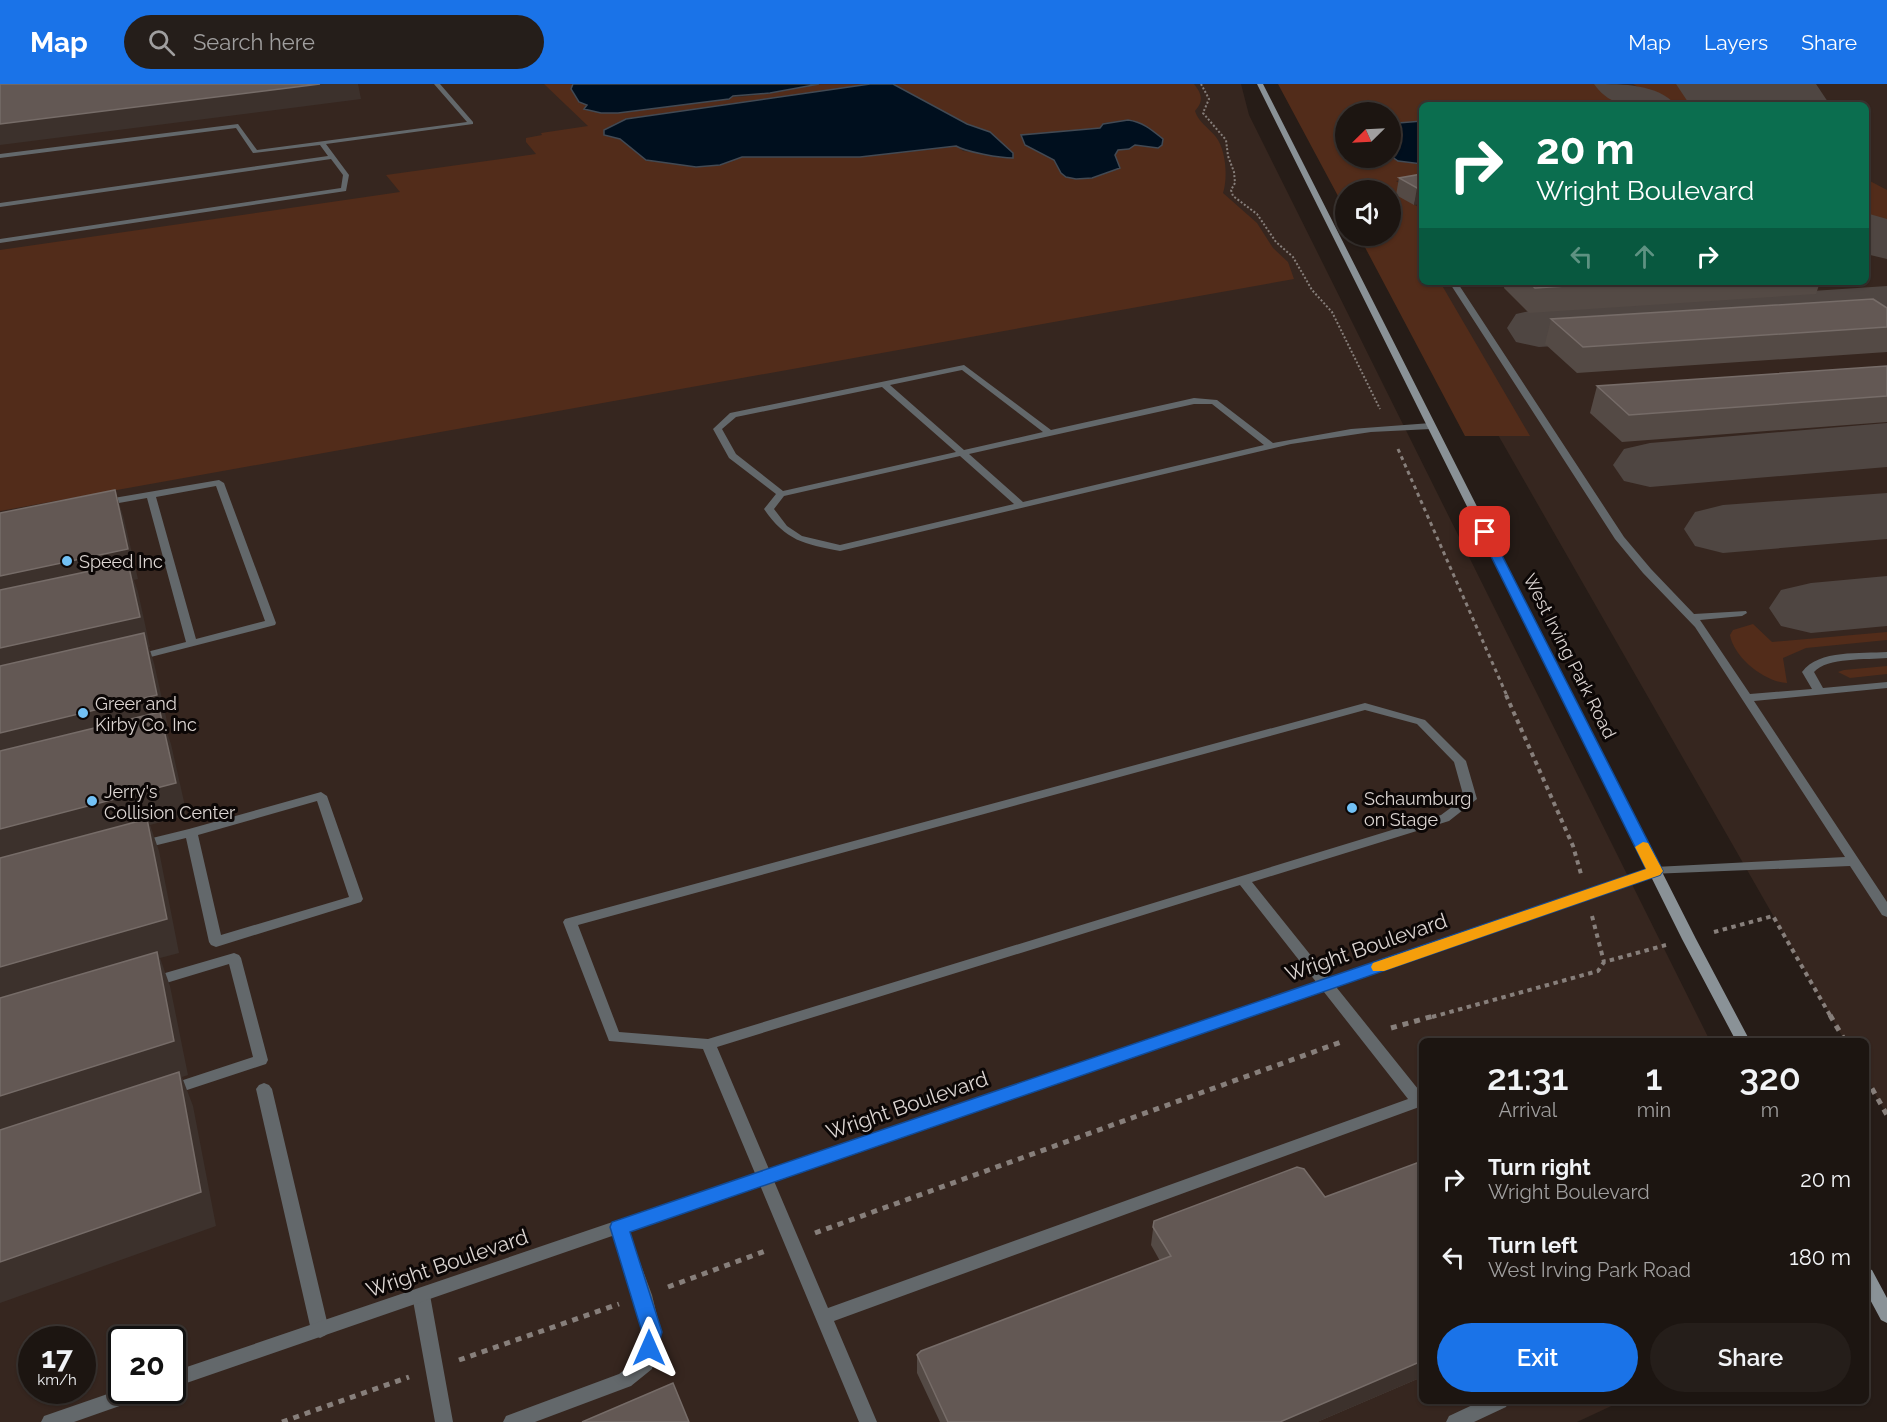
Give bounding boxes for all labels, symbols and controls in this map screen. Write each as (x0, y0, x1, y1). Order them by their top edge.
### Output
search box (124, 15, 544, 69)
text: Map (30, 26, 88, 59)
icon: search (145, 26, 178, 59)
text: Search here (193, 29, 315, 55)
text: Map (1628, 30, 1671, 55)
text: Layers (1704, 30, 1768, 55)
text: Share (1801, 30, 1857, 55)
north arrow (1335, 102, 1401, 168)
map controls (1335, 102, 1401, 246)
text: 20 m (1536, 125, 1635, 174)
icon: right (1437, 126, 1515, 204)
text: Wright Boulevard (1536, 175, 1754, 206)
button: sound (1335, 180, 1401, 246)
icon: left (1565, 240, 1598, 273)
icon: ahead (1628, 240, 1661, 273)
icon: right (1691, 240, 1724, 273)
pin (1459, 506, 1510, 557)
icon: arrive (1468, 515, 1501, 548)
place label: Speed Inc (79, 551, 163, 572)
marker: Speed Inc (60, 554, 74, 568)
street label: West Irving Park Road (1519, 570, 1621, 742)
place label: Greer and Kirby Co. Inc (95, 693, 197, 735)
marker: Greer and Kirby Co. Inc (76, 706, 90, 720)
place label: Jerry's Collision Center (104, 781, 236, 823)
place label: Schaumburg on Stage (1364, 788, 1471, 830)
marker: Jerry's Collision Center (85, 794, 99, 808)
marker: Schaumburg on Stage (1345, 801, 1359, 815)
street label: Wright Boulevard (1282, 908, 1450, 986)
text: 21:31 (1487, 1056, 1569, 1098)
text: 1 (1645, 1056, 1662, 1098)
text: 320 (1739, 1056, 1801, 1098)
street label: Wright Boulevard (823, 1066, 991, 1144)
text: Arrival (1499, 1098, 1557, 1122)
text: min (1637, 1098, 1671, 1122)
text: m (1761, 1098, 1779, 1122)
text: Turn right (1488, 1154, 1591, 1180)
icon: right (1437, 1163, 1470, 1196)
text: 20 m (1800, 1166, 1851, 1192)
text: Wright Boulevard (1488, 1180, 1650, 1204)
street label: Wright Boulevard (363, 1224, 531, 1302)
text: Turn left (1488, 1232, 1578, 1258)
icon: left (1437, 1241, 1470, 1274)
text: 180 m (1789, 1244, 1851, 1270)
text: West Irving Park Road (1488, 1258, 1691, 1282)
position arrow (617, 1316, 681, 1380)
button: Exit (1437, 1323, 1638, 1392)
button: Share (1650, 1323, 1851, 1392)
speed limit sign: 20 (108, 1326, 186, 1404)
text: 17 (41, 1340, 73, 1375)
text: km/h (37, 1371, 77, 1389)

